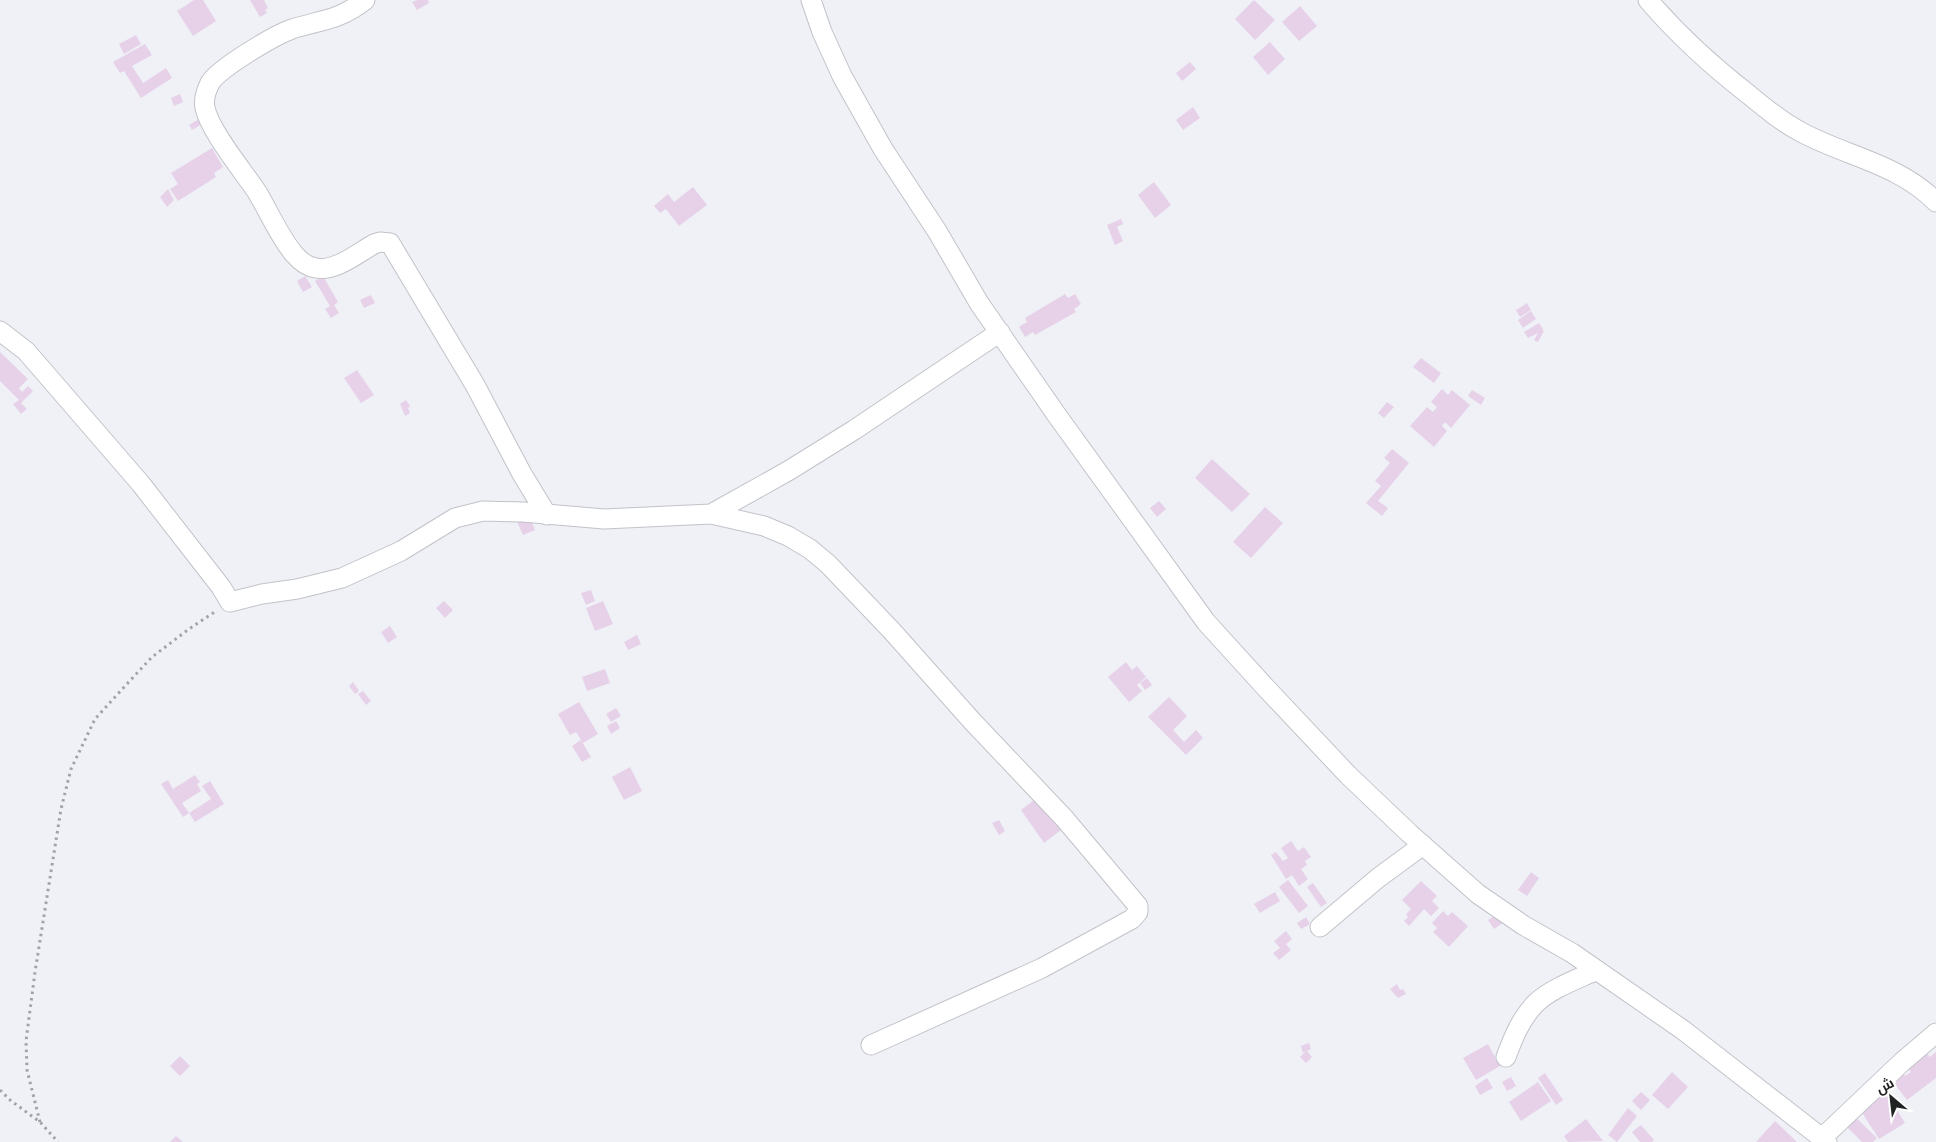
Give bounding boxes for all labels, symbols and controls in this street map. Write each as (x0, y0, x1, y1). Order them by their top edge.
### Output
north arrow (1866, 1072, 1916, 1122)
text: ش (1873, 1074, 1897, 1098)

